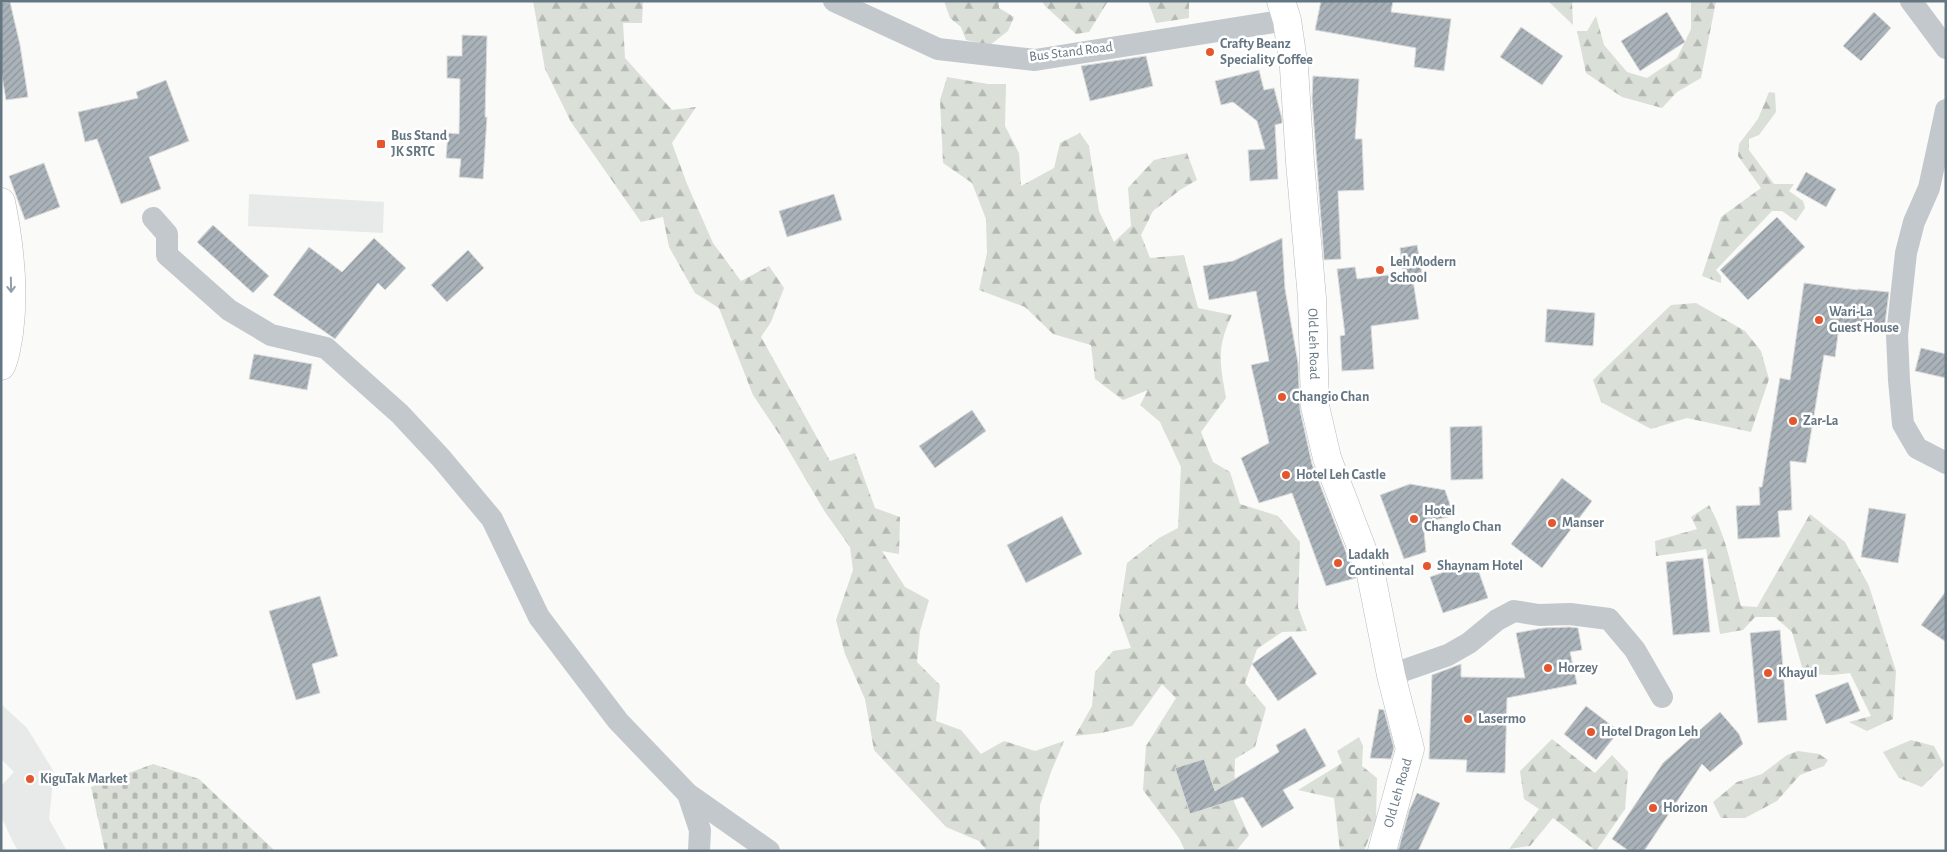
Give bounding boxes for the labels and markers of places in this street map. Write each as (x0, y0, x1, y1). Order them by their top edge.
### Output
place label: Crafty Beanz Speciality Coffee (1220, 37, 1313, 67)
marker: Crafty Beanz Speciality Coffee (1204, 46, 1216, 58)
place label: Bus Stand JK SRTC (391, 129, 448, 159)
marker: Bus Stand JK SRTC (375, 138, 387, 150)
place label: Leh Modern School (1390, 255, 1456, 285)
marker: Leh Modern School (1374, 264, 1386, 276)
place label: Wari-La Guest House (1829, 305, 1899, 335)
marker: Wari-La Guest House (1813, 314, 1825, 326)
place label: Changio Chan (1292, 390, 1369, 404)
marker: Changio Chan (1276, 391, 1288, 403)
place label: Zar-La (1803, 414, 1839, 428)
marker: Zar-La (1787, 415, 1799, 427)
place label: Hotel Leh Castle (1296, 468, 1386, 482)
marker: Hotel Leh Castle (1280, 469, 1292, 481)
place label: Hotel Changlo Chan (1424, 504, 1501, 534)
marker: Hotel Changlo Chan (1408, 513, 1420, 525)
place label: Manser (1562, 516, 1604, 530)
marker: Manser (1546, 517, 1558, 529)
place label: Ladakh Continental (1348, 548, 1414, 578)
marker: Ladakh Continental (1332, 557, 1344, 569)
place label: Shaynam Hotel (1437, 559, 1523, 573)
marker: Shaynam Hotel (1421, 560, 1433, 572)
place label: Horzey (1558, 661, 1599, 675)
marker: Horzey (1542, 662, 1554, 674)
place label: Khayul (1778, 666, 1818, 680)
marker: Khayul (1762, 667, 1774, 679)
place label: Lasermo (1478, 712, 1526, 726)
marker: Lasermo (1462, 713, 1474, 725)
place label: Hotel Dragon Leh (1601, 725, 1698, 739)
marker: Hotel Dragon Leh (1585, 726, 1597, 738)
place label: KiguTak Market (40, 772, 128, 786)
marker: KiguTak Market (24, 773, 36, 785)
place label: Horizon (1663, 801, 1708, 815)
marker: Horizon (1647, 802, 1659, 814)

